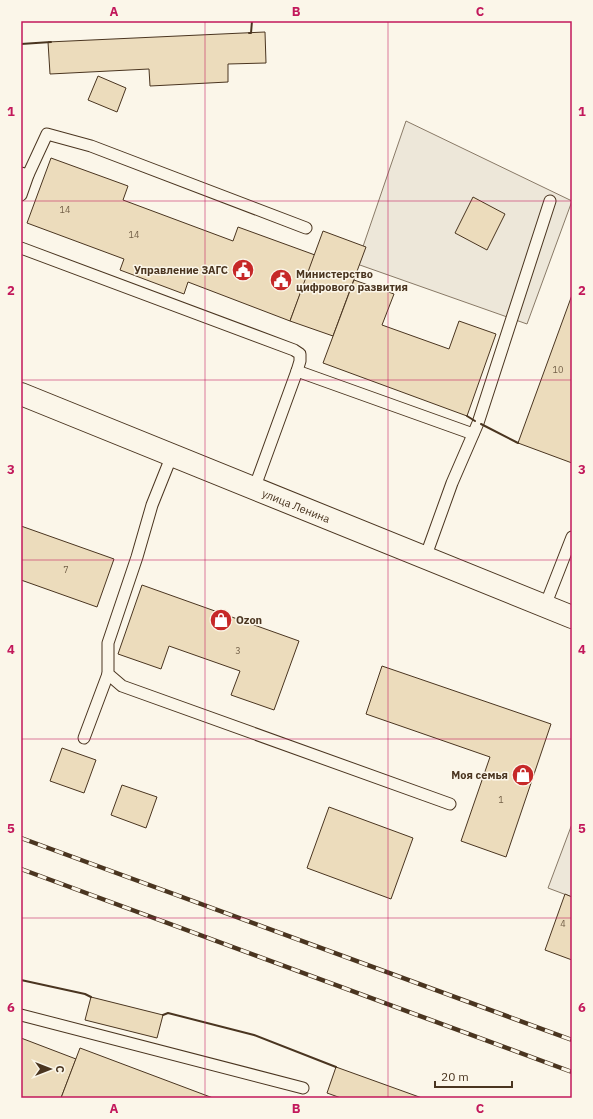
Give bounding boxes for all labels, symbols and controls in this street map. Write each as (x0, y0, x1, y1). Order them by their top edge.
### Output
text: A (110, 3, 119, 20)
text: B (292, 3, 301, 20)
text: C (476, 3, 485, 20)
text: 1 (7, 103, 15, 120)
text: 1 (578, 103, 586, 120)
house number: 14 (60, 204, 70, 215)
house number: 14 (129, 229, 139, 240)
public building icon: Управление ЗАГС (230, 257, 256, 283)
place label: Управление ЗАГС (134, 263, 228, 277)
public building icon: Министерство цифрового развития (268, 267, 294, 293)
place label: Министерство цифрового развития (296, 267, 408, 294)
text: 2 (7, 282, 15, 299)
text: 2 (578, 282, 586, 299)
house number: 10 (553, 364, 563, 375)
text: 3 (7, 461, 15, 478)
text: 3 (578, 461, 586, 478)
street label: улица Ленина (260, 486, 332, 526)
house number: 7 (63, 564, 69, 575)
shop icon: Ozon (208, 607, 234, 633)
place label: Ozon (236, 613, 262, 627)
text: 4 (7, 641, 15, 658)
text: 4 (578, 641, 586, 658)
house number: 3 (235, 645, 241, 656)
shop icon: Моя семья (510, 762, 536, 788)
place label: Моя семья (451, 768, 508, 782)
house number: 1 (498, 794, 504, 805)
text: 5 (7, 820, 15, 837)
text: 5 (578, 820, 586, 837)
house number: 4 (560, 918, 566, 929)
text: 6 (7, 999, 15, 1016)
text: 6 (578, 999, 586, 1016)
north arrow (30, 1049, 70, 1089)
scale bar (435, 1063, 512, 1089)
text: С (53, 1065, 67, 1073)
text: 20 m (441, 1069, 469, 1084)
text: A (110, 1100, 119, 1117)
text: B (292, 1100, 301, 1117)
text: C (476, 1100, 485, 1117)

